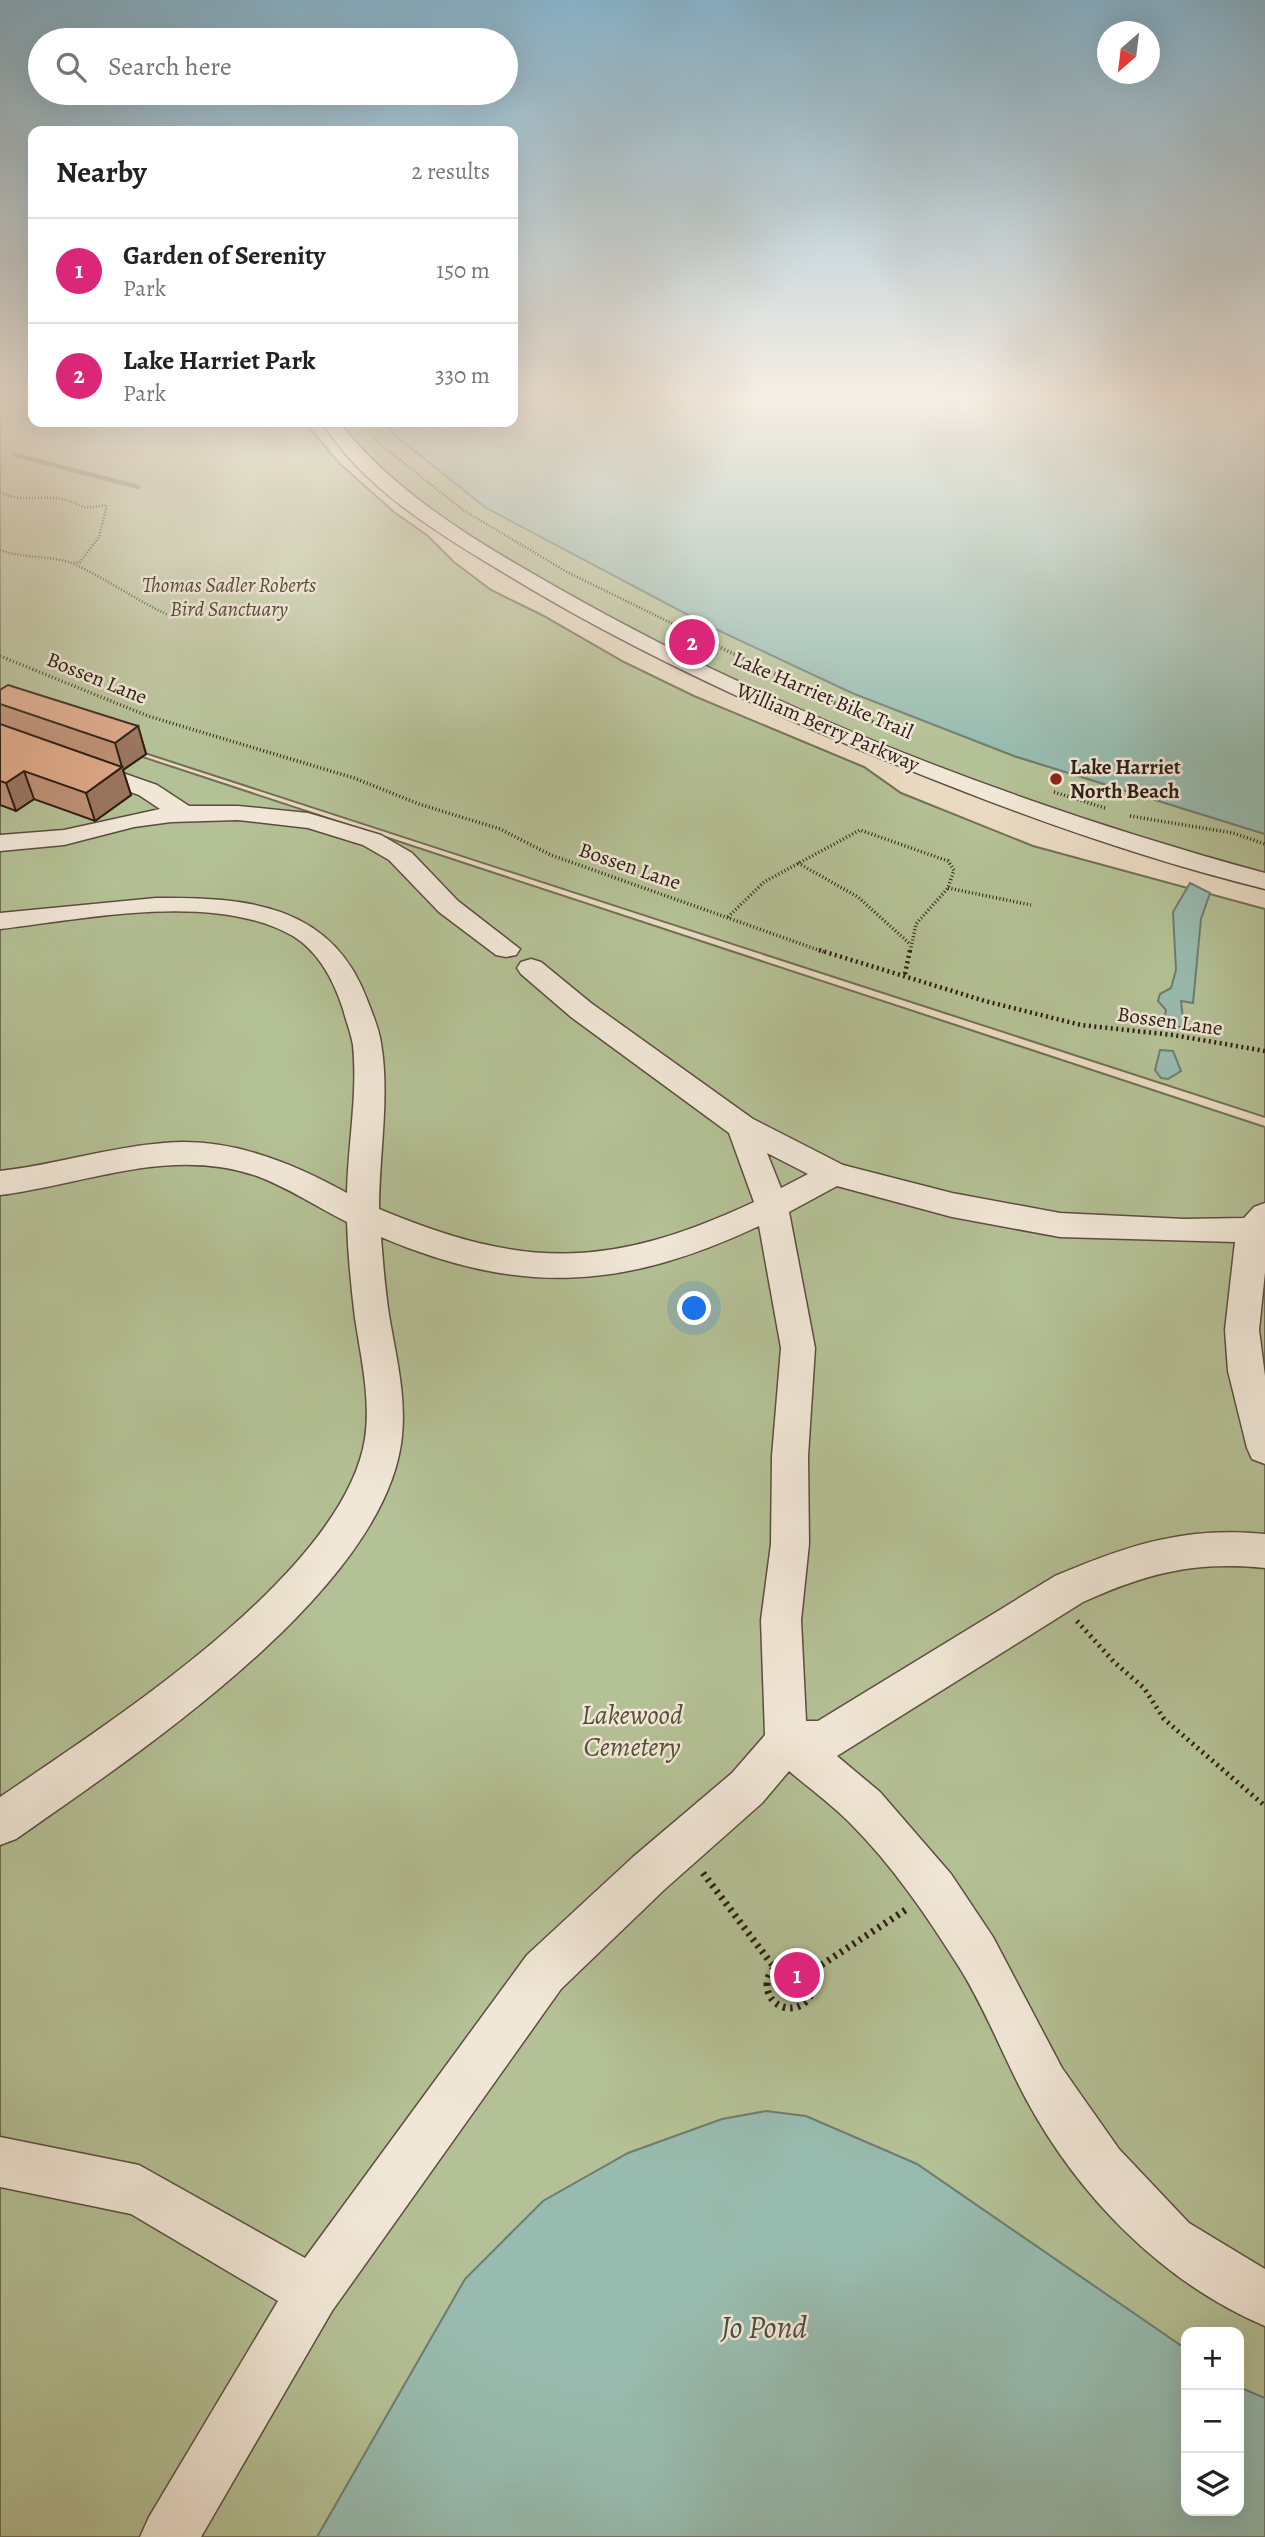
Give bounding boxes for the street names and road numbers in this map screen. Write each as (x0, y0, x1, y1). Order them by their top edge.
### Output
street label: Lake Harriet Bike Trail (729, 644, 917, 746)
street label: Bossen Lane (43, 645, 151, 711)
street label: William Berry Parkway (731, 675, 925, 779)
street label: Bossen Lane (575, 835, 685, 897)
street label: Bossen Lane (1116, 1000, 1224, 1042)

